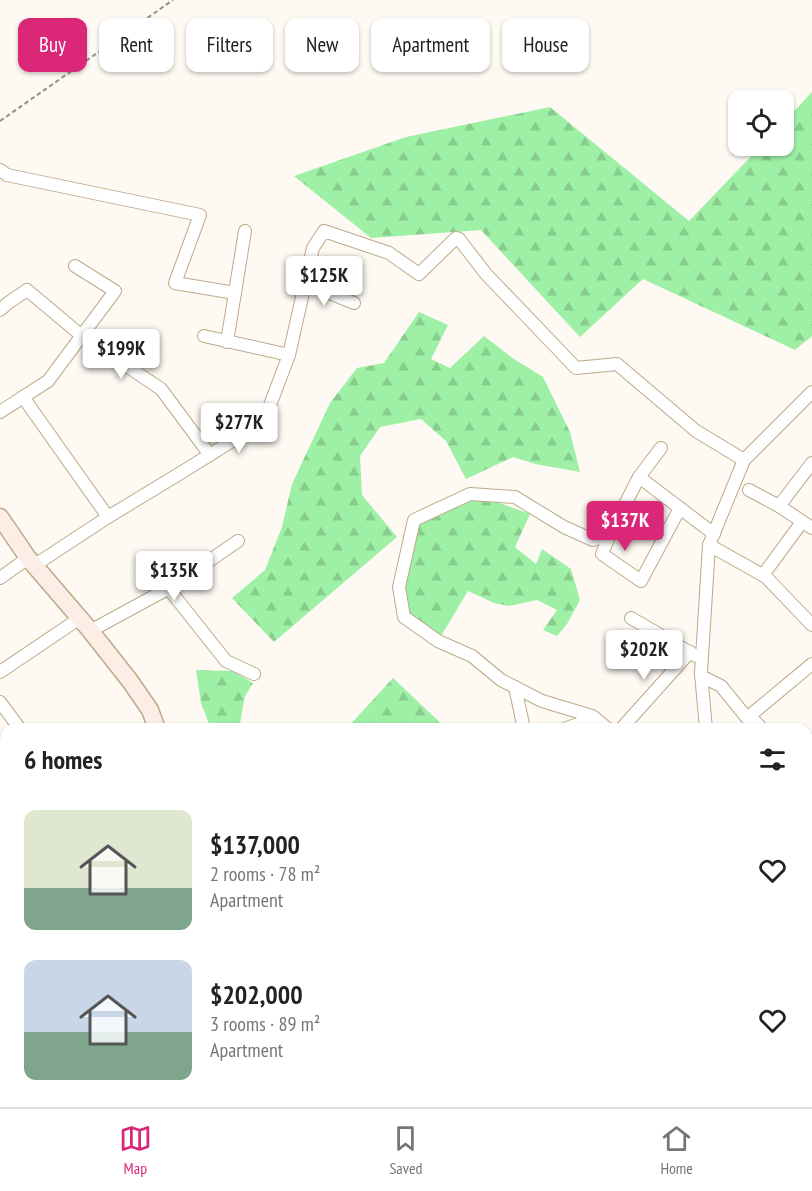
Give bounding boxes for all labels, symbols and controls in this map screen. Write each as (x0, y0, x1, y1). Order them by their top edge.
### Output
chip: Buy (18, 18, 87, 72)
chip: Rent (99, 18, 174, 72)
chip: Filters (186, 18, 273, 72)
chip: New (285, 18, 359, 72)
chip: Apartment (371, 18, 490, 72)
chip: House (502, 18, 589, 72)
map controls (728, 90, 794, 156)
button: locate (728, 90, 794, 156)
pin: $125K (282, 256, 366, 307)
text: $125K (300, 262, 348, 288)
pin: $199K (79, 329, 163, 380)
text: $199K (97, 335, 145, 361)
pin: $277K (197, 403, 281, 454)
text: $277K (215, 409, 263, 435)
pin: $137K (583, 501, 667, 552)
text: $137K (601, 507, 649, 533)
pin: $135K (132, 551, 216, 602)
text: $135K (150, 557, 198, 583)
pin: $202K (602, 630, 686, 681)
text: $202K (620, 636, 668, 662)
text: 6 homes (24, 743, 102, 776)
icon: filters (756, 743, 789, 776)
text: $137,000 (210, 828, 300, 861)
icon: home (72, 834, 144, 906)
icon: heart (756, 854, 789, 887)
text: 2 rooms · 78 m² (210, 861, 320, 887)
text: Apartment (210, 887, 283, 913)
text: $202,000 (210, 978, 303, 1011)
icon: home (72, 984, 144, 1056)
icon: heart (756, 1004, 789, 1037)
text: 3 rooms · 89 m² (210, 1011, 320, 1037)
text: Apartment (210, 1037, 283, 1063)
tab: Map (119, 1122, 152, 1178)
tab: Saved (389, 1122, 422, 1178)
tab: Home (660, 1122, 693, 1178)

